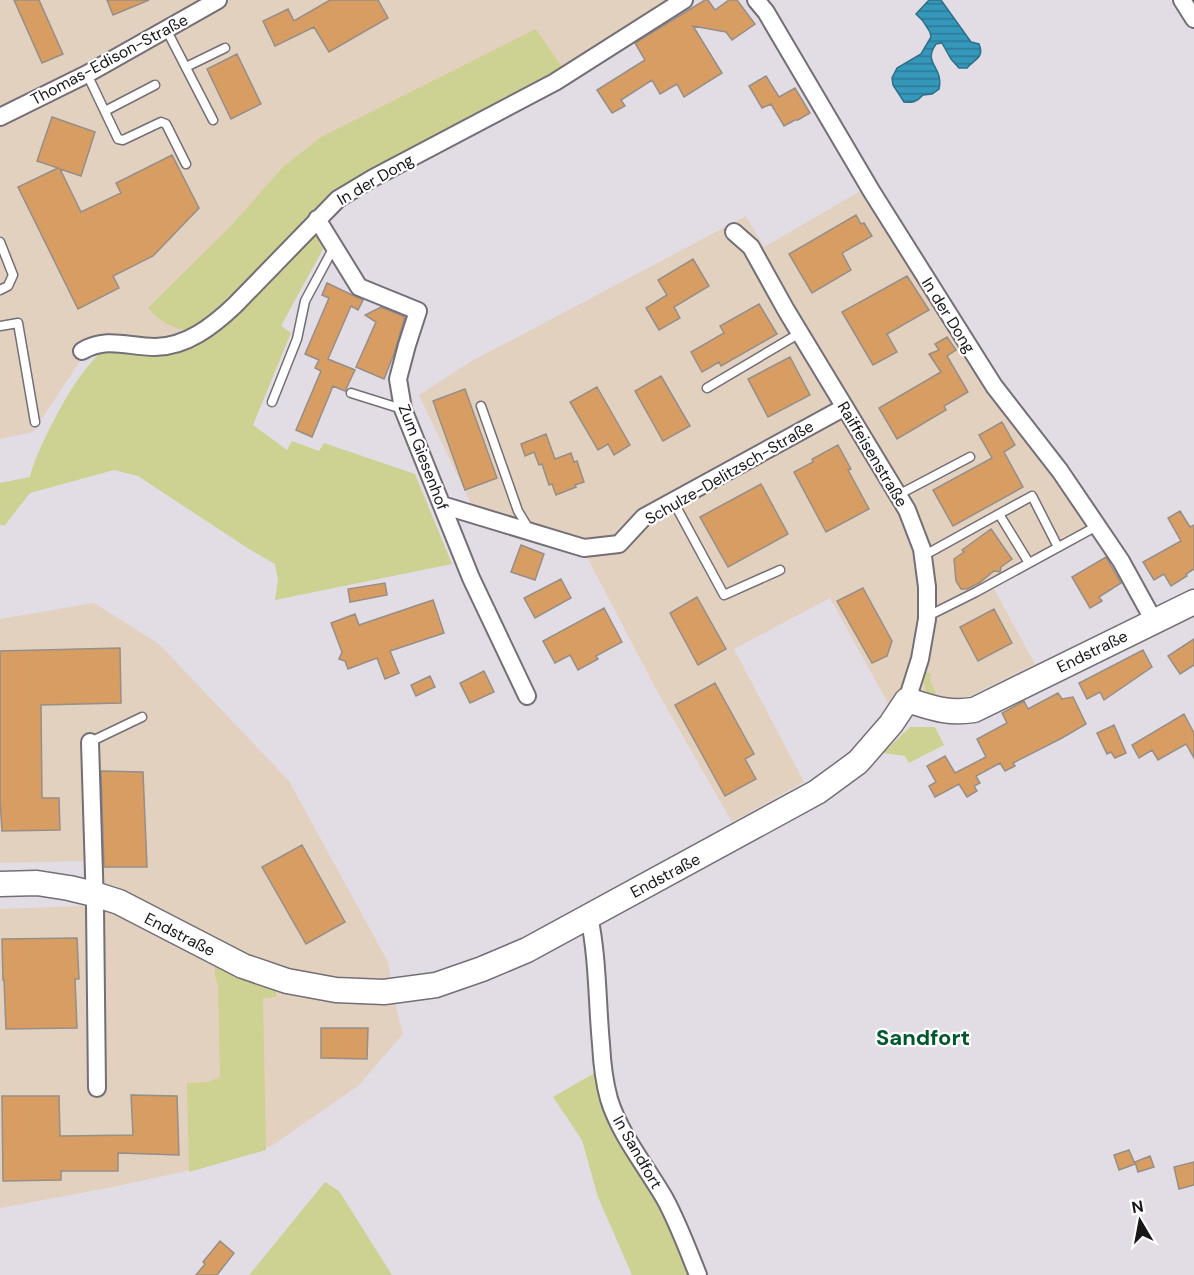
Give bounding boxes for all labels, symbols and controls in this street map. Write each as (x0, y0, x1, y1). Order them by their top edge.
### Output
street label: Thomas-Edison-Straße (27, 9, 192, 110)
street label: In der Dong (333, 149, 417, 210)
street label: In der Dong (917, 274, 980, 357)
street label: Raiffeisenstraße (833, 398, 912, 511)
street label: Zum Giesenhof (394, 401, 453, 513)
street label: Schulze-Delitzsch-Straße (641, 416, 817, 529)
street label: Endstraße (1053, 625, 1131, 678)
street label: Endstraße (627, 848, 704, 903)
street label: Endstraße (141, 908, 219, 961)
district label: Sandfort (876, 1023, 970, 1052)
street label: In Sandfort (608, 1112, 667, 1193)
north arrow (1110, 1191, 1170, 1251)
text: N (1130, 1195, 1145, 1218)

